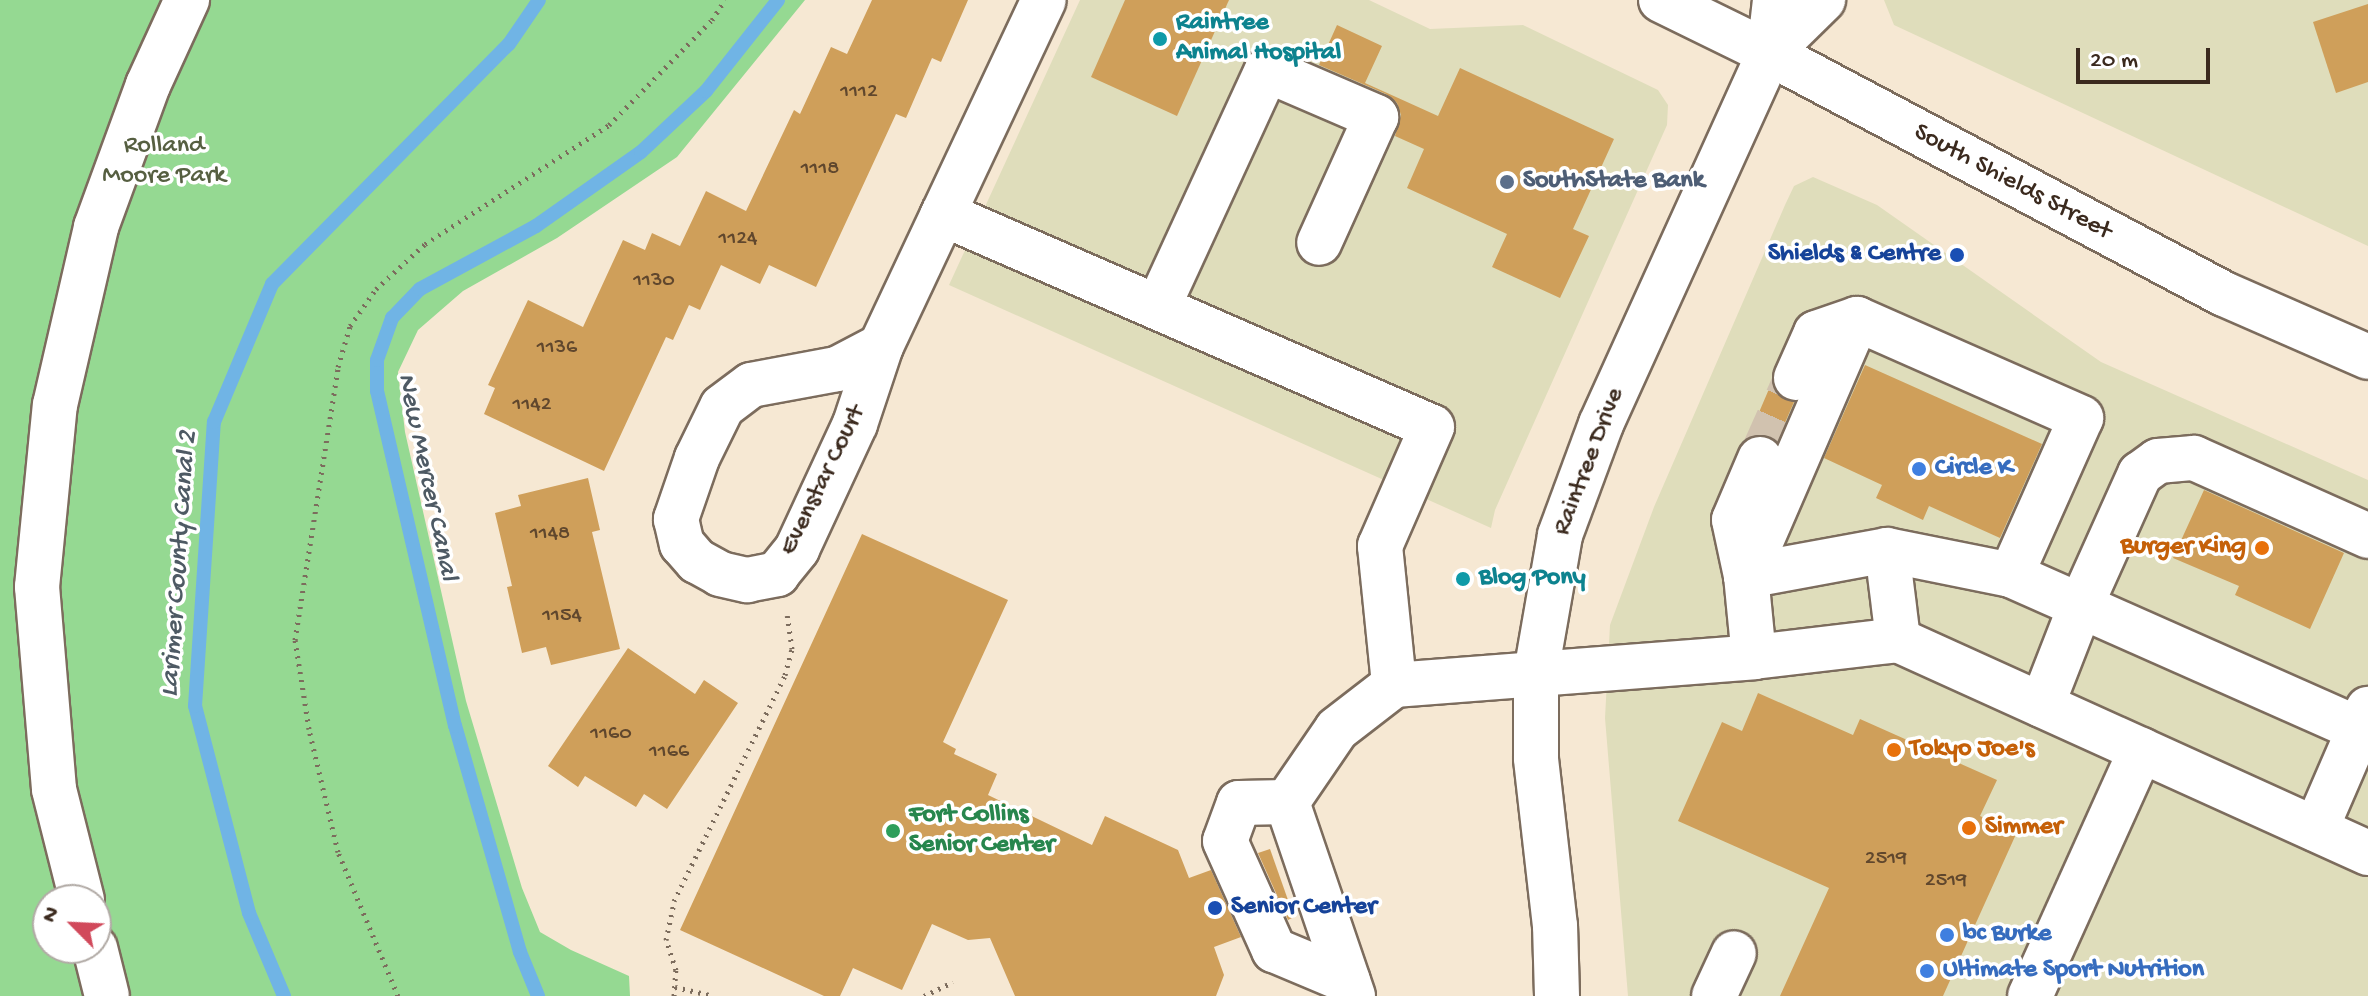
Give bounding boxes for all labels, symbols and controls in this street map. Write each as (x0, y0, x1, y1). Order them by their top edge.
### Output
place label: Raintree Animal Hospital (1176, 8, 1341, 70)
marker: Raintree Animal Hospital (1151, 30, 1169, 48)
scale bar (2080, 32, 2214, 82)
text: 20 m (2090, 47, 2138, 76)
house number: 1112 (840, 80, 878, 106)
street label: South Shields Street (1908, 118, 2116, 248)
park label: Rolland Moore Park (102, 131, 226, 192)
house number: 1118 (801, 157, 839, 183)
place label: SouthState Bank (1523, 166, 1704, 198)
marker: SouthState Bank (1498, 173, 1516, 191)
house number: 1124 (719, 227, 757, 253)
place label: Shields & Centre (1768, 239, 1941, 271)
marker: Shields & Centre (1948, 246, 1966, 264)
house number: 1130 (633, 269, 675, 295)
house number: 1136 (537, 336, 577, 362)
water label: New Mercer Canal (388, 370, 464, 584)
street label: Raintree Drive (1548, 384, 1632, 540)
house number: 1142 (513, 393, 551, 419)
street label: Evenstar Court (774, 401, 874, 561)
water label: Larimer County Canal 2 (154, 430, 206, 698)
place label: Circle K (1935, 453, 2012, 485)
marker: Circle K (1910, 460, 1928, 478)
house number: 1148 (530, 522, 570, 548)
place label: Burger King (2121, 532, 2246, 564)
marker: Burger King (2253, 539, 2271, 557)
place label: Blog Pony (1479, 563, 1585, 595)
marker: Blog Pony (1454, 570, 1472, 588)
house number: 1154 (542, 604, 582, 630)
house number: 1160 (590, 722, 632, 748)
place label: Tokyo Joe's (1910, 734, 2034, 766)
house number: 1166 (649, 740, 689, 766)
marker: Tokyo Joe's (1885, 741, 1903, 759)
place label: Fort Collins Senior Center (909, 800, 1054, 862)
place label: Simmer (1985, 812, 2062, 844)
marker: Simmer (1960, 819, 1978, 837)
marker: Fort Collins Senior Center (884, 822, 902, 840)
house number: 2519 (1865, 847, 1907, 873)
house number: 2519 (1925, 869, 1967, 895)
north arrow (32, 884, 112, 964)
place label: Senior Center (1231, 892, 1376, 924)
marker: Senior Center (1206, 899, 1224, 917)
text: N (37, 903, 67, 927)
place label: bc Burke (1963, 919, 2051, 951)
marker: bc Burke (1938, 926, 1956, 944)
place label: Ultimate Sport Nutrition (1943, 955, 2204, 987)
marker: Ultimate Sport Nutrition (1918, 962, 1936, 980)

